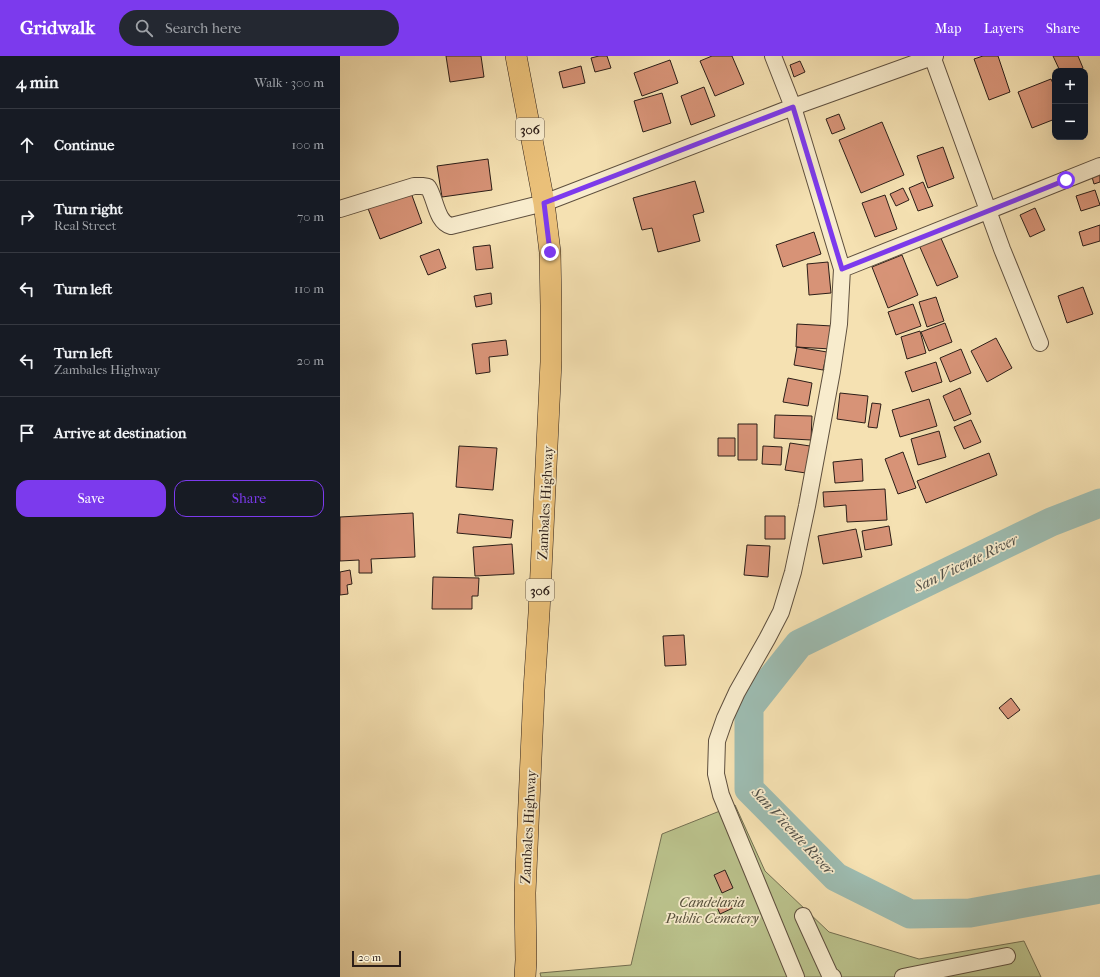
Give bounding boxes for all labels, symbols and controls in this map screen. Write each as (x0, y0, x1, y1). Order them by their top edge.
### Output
search box (119, 10, 399, 46)
text: Gridwalk (20, 17, 95, 39)
icon: search (133, 17, 155, 39)
text: Search here (165, 19, 241, 37)
text: Map (935, 20, 962, 37)
text: Layers (984, 20, 1024, 37)
text: Share (1046, 20, 1080, 37)
map controls (1052, 68, 1088, 140)
button: + (1052, 68, 1088, 104)
text: 4 min (16, 72, 59, 92)
text: Walk · 300 m (254, 75, 324, 90)
button: − (1052, 104, 1088, 140)
road number: 306 (516, 118, 544, 140)
icon: ahead (16, 134, 38, 156)
text: Continue (54, 136, 114, 154)
text: 100 m (291, 137, 324, 152)
route start (1057, 171, 1075, 189)
text: Turn right (54, 200, 123, 218)
icon: right (16, 206, 38, 228)
text: 70 m (297, 209, 324, 224)
text: Real Street (54, 218, 116, 233)
route end (541, 243, 559, 261)
icon: left (16, 278, 38, 300)
text: Turn left (54, 280, 112, 298)
text: 110 m (294, 281, 324, 296)
text: Turn left (54, 344, 112, 362)
icon: left (16, 350, 38, 372)
text: 20 m (297, 353, 324, 368)
text: Zambales Highway (54, 362, 160, 377)
icon: arrive (16, 422, 38, 444)
text: Arrive at destination (54, 424, 186, 442)
street label: Zambales Highway (534, 445, 557, 561)
button: Save (16, 480, 166, 517)
button: Share (174, 480, 324, 517)
water label: San Vicente River (910, 530, 1022, 596)
road number: 306 (526, 579, 554, 601)
street label: Zambales Highway (517, 769, 540, 885)
water label: San Vicente River (747, 783, 839, 879)
park label: Candelaria Public Cemetery (665, 894, 760, 927)
scale bar (352, 949, 401, 968)
text: 20 m (358, 951, 381, 964)

